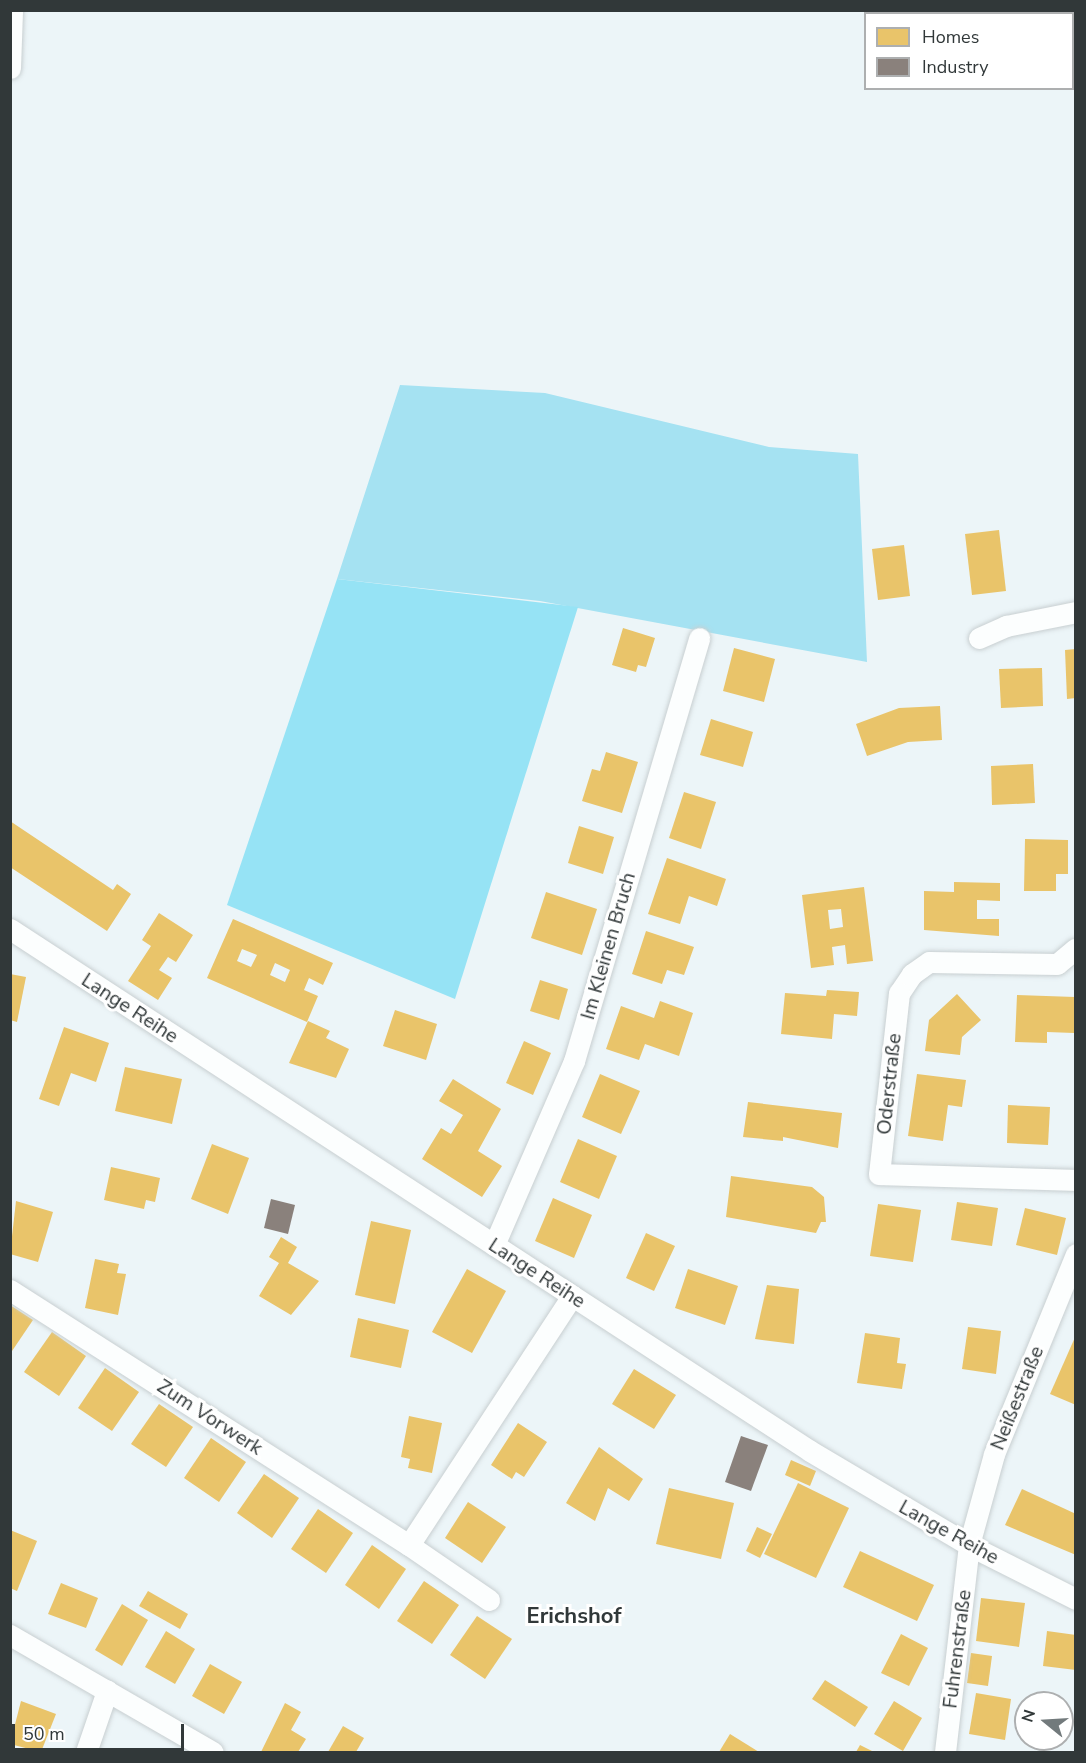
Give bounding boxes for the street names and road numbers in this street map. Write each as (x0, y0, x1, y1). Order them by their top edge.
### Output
street label: Im Kleinen Bruch (576, 870, 640, 1022)
street label: Lange Reihe (77, 968, 183, 1048)
street label: Oderstraße (872, 1032, 906, 1136)
street label: Lange Reihe (484, 1233, 590, 1313)
street label: Neißestraße (985, 1342, 1049, 1454)
street label: Zum Vorwerk (153, 1374, 267, 1460)
street label: Lange Reihe (895, 1495, 1003, 1569)
street label: Fuhrenstraße (938, 1588, 976, 1710)

